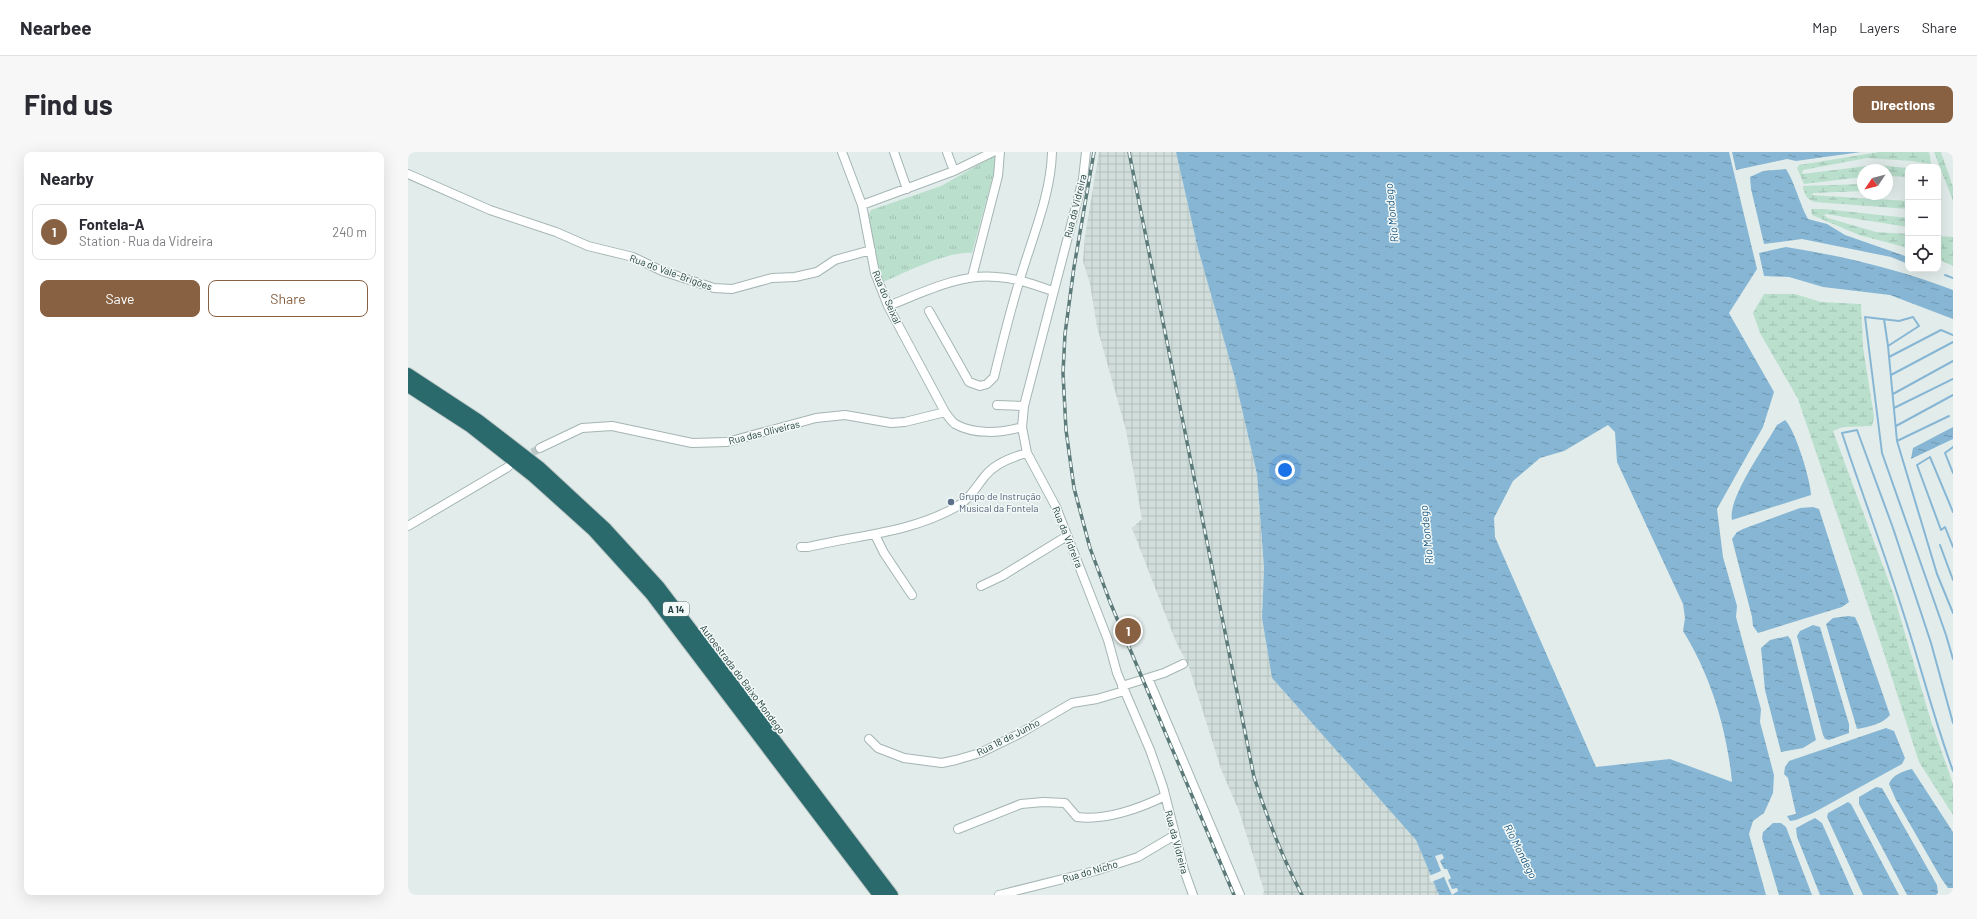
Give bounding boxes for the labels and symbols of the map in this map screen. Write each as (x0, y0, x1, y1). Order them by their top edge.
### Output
north arrow (1857, 164, 1893, 200)
street label: Rua da Vidreira (1061, 173, 1089, 239)
water label: Rio Mondego (1381, 183, 1401, 243)
street label: Rua do Vale-Brigões (628, 252, 714, 293)
street label: Rua do Seixal (870, 268, 904, 326)
street label: Rua das Oliveiras (727, 417, 801, 447)
your location (1275, 460, 1295, 480)
place label: Grupo de Instrução Musical da Fontela (959, 490, 1041, 514)
marker: Grupo de Instrução Musical da Fontela (946, 497, 956, 507)
street label: Rua da Vidreira (1050, 504, 1086, 570)
water label: Rio Mondego (1416, 505, 1436, 565)
road number: A 14 (663, 602, 689, 616)
pin: 1 (1115, 616, 1141, 646)
street label: Autoestrada do Baixo Mondego (698, 622, 788, 736)
street label: Rua 18 de Junho (974, 716, 1042, 758)
street label: Rua da Vidreira (1163, 809, 1191, 875)
water label: Rio Mondego (1502, 822, 1540, 881)
street label: Rua do Nicho (1061, 857, 1119, 885)

